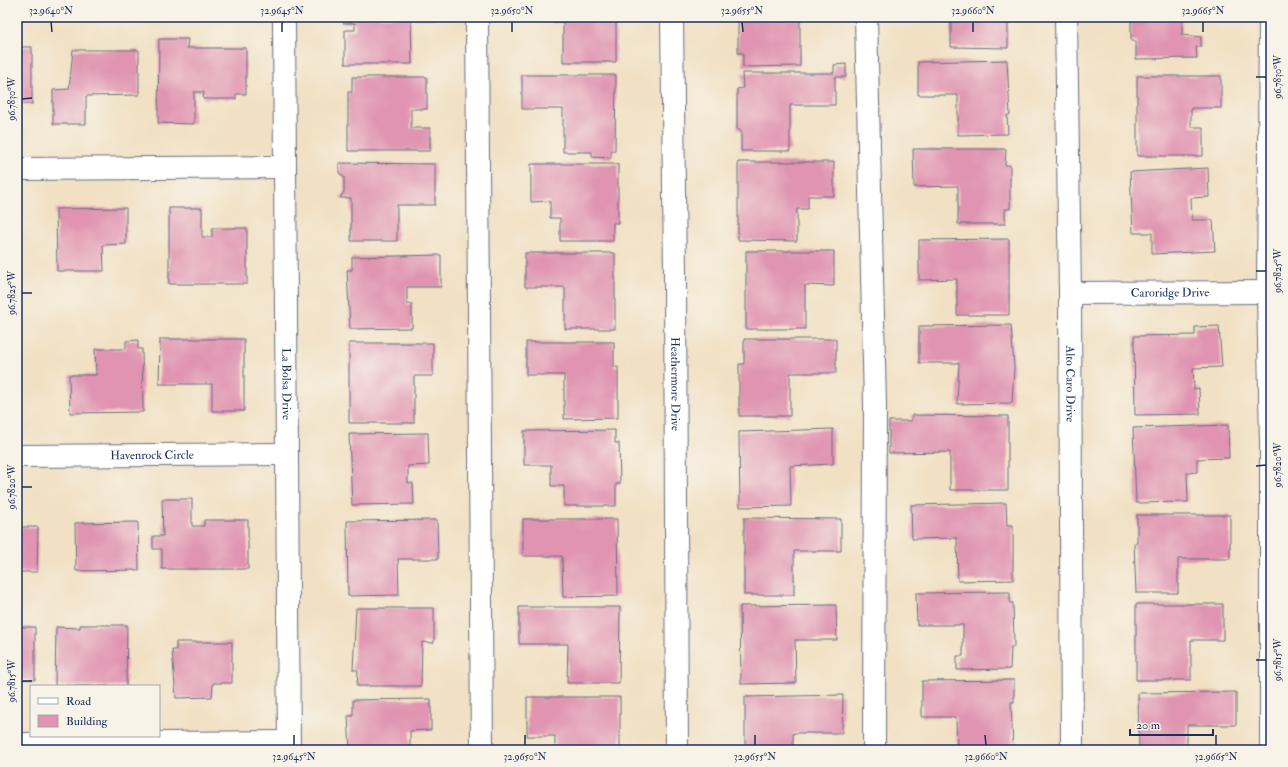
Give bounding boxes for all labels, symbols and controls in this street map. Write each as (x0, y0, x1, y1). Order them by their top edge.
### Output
text: 32.9640°N (29, 5, 73, 17)
text: 32.9645°N (260, 5, 304, 17)
text: 32.9650°N (491, 5, 534, 17)
text: 32.9655°N (721, 5, 763, 17)
text: 32.9660°N (951, 5, 995, 17)
text: 32.9665°N (1182, 5, 1225, 17)
text: 96.7830°W (1272, 54, 1284, 100)
text: 96.7830°W (6, 76, 18, 122)
text: 96.7825°W (1272, 248, 1284, 294)
text: 96.7825°W (6, 270, 18, 316)
street label: Caroridge Drive (1131, 285, 1209, 300)
street label: Heathermore Drive (668, 337, 683, 431)
street label: Alto Caro Drive (1063, 345, 1078, 422)
street label: La Bolsa Drive (279, 348, 294, 420)
text: 96.7820°W (1272, 442, 1284, 488)
street label: Havenrock Circle (110, 447, 194, 463)
text: 96.7820°W (6, 464, 18, 510)
text: 96.7815°W (1272, 638, 1284, 682)
text: 96.7815°W (6, 659, 18, 703)
legend (30, 685, 160, 737)
text: Road (66, 694, 91, 709)
scale bar (1130, 711, 1213, 737)
text: Building (66, 714, 109, 729)
text: 20 m (1136, 718, 1161, 733)
text: 32.9645°N (272, 751, 316, 763)
text: 32.9650°N (504, 751, 547, 763)
text: 32.9655°N (734, 751, 776, 763)
text: 32.9660°N (964, 751, 1008, 763)
text: 32.9665°N (1195, 751, 1238, 763)

